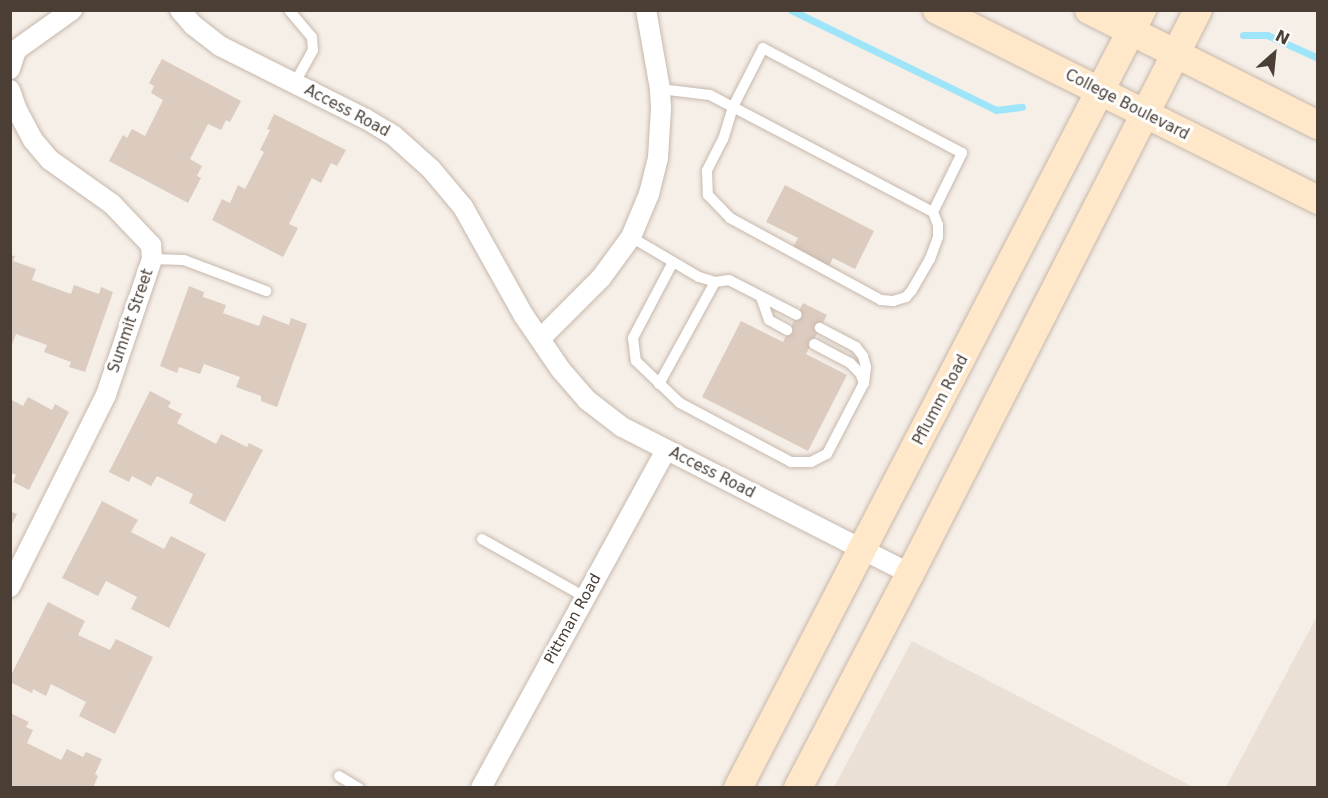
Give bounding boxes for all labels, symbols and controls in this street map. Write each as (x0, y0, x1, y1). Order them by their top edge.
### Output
north arrow (1244, 24, 1304, 84)
text: N (1272, 26, 1293, 49)
street label: College Boulevard (1062, 66, 1192, 144)
street label: Access Road (301, 81, 393, 141)
street label: Summit Street (105, 267, 157, 375)
street label: Pflumm Road (910, 352, 972, 448)
street label: Access Road (666, 444, 758, 502)
street label: Pittman Road (541, 571, 605, 667)

